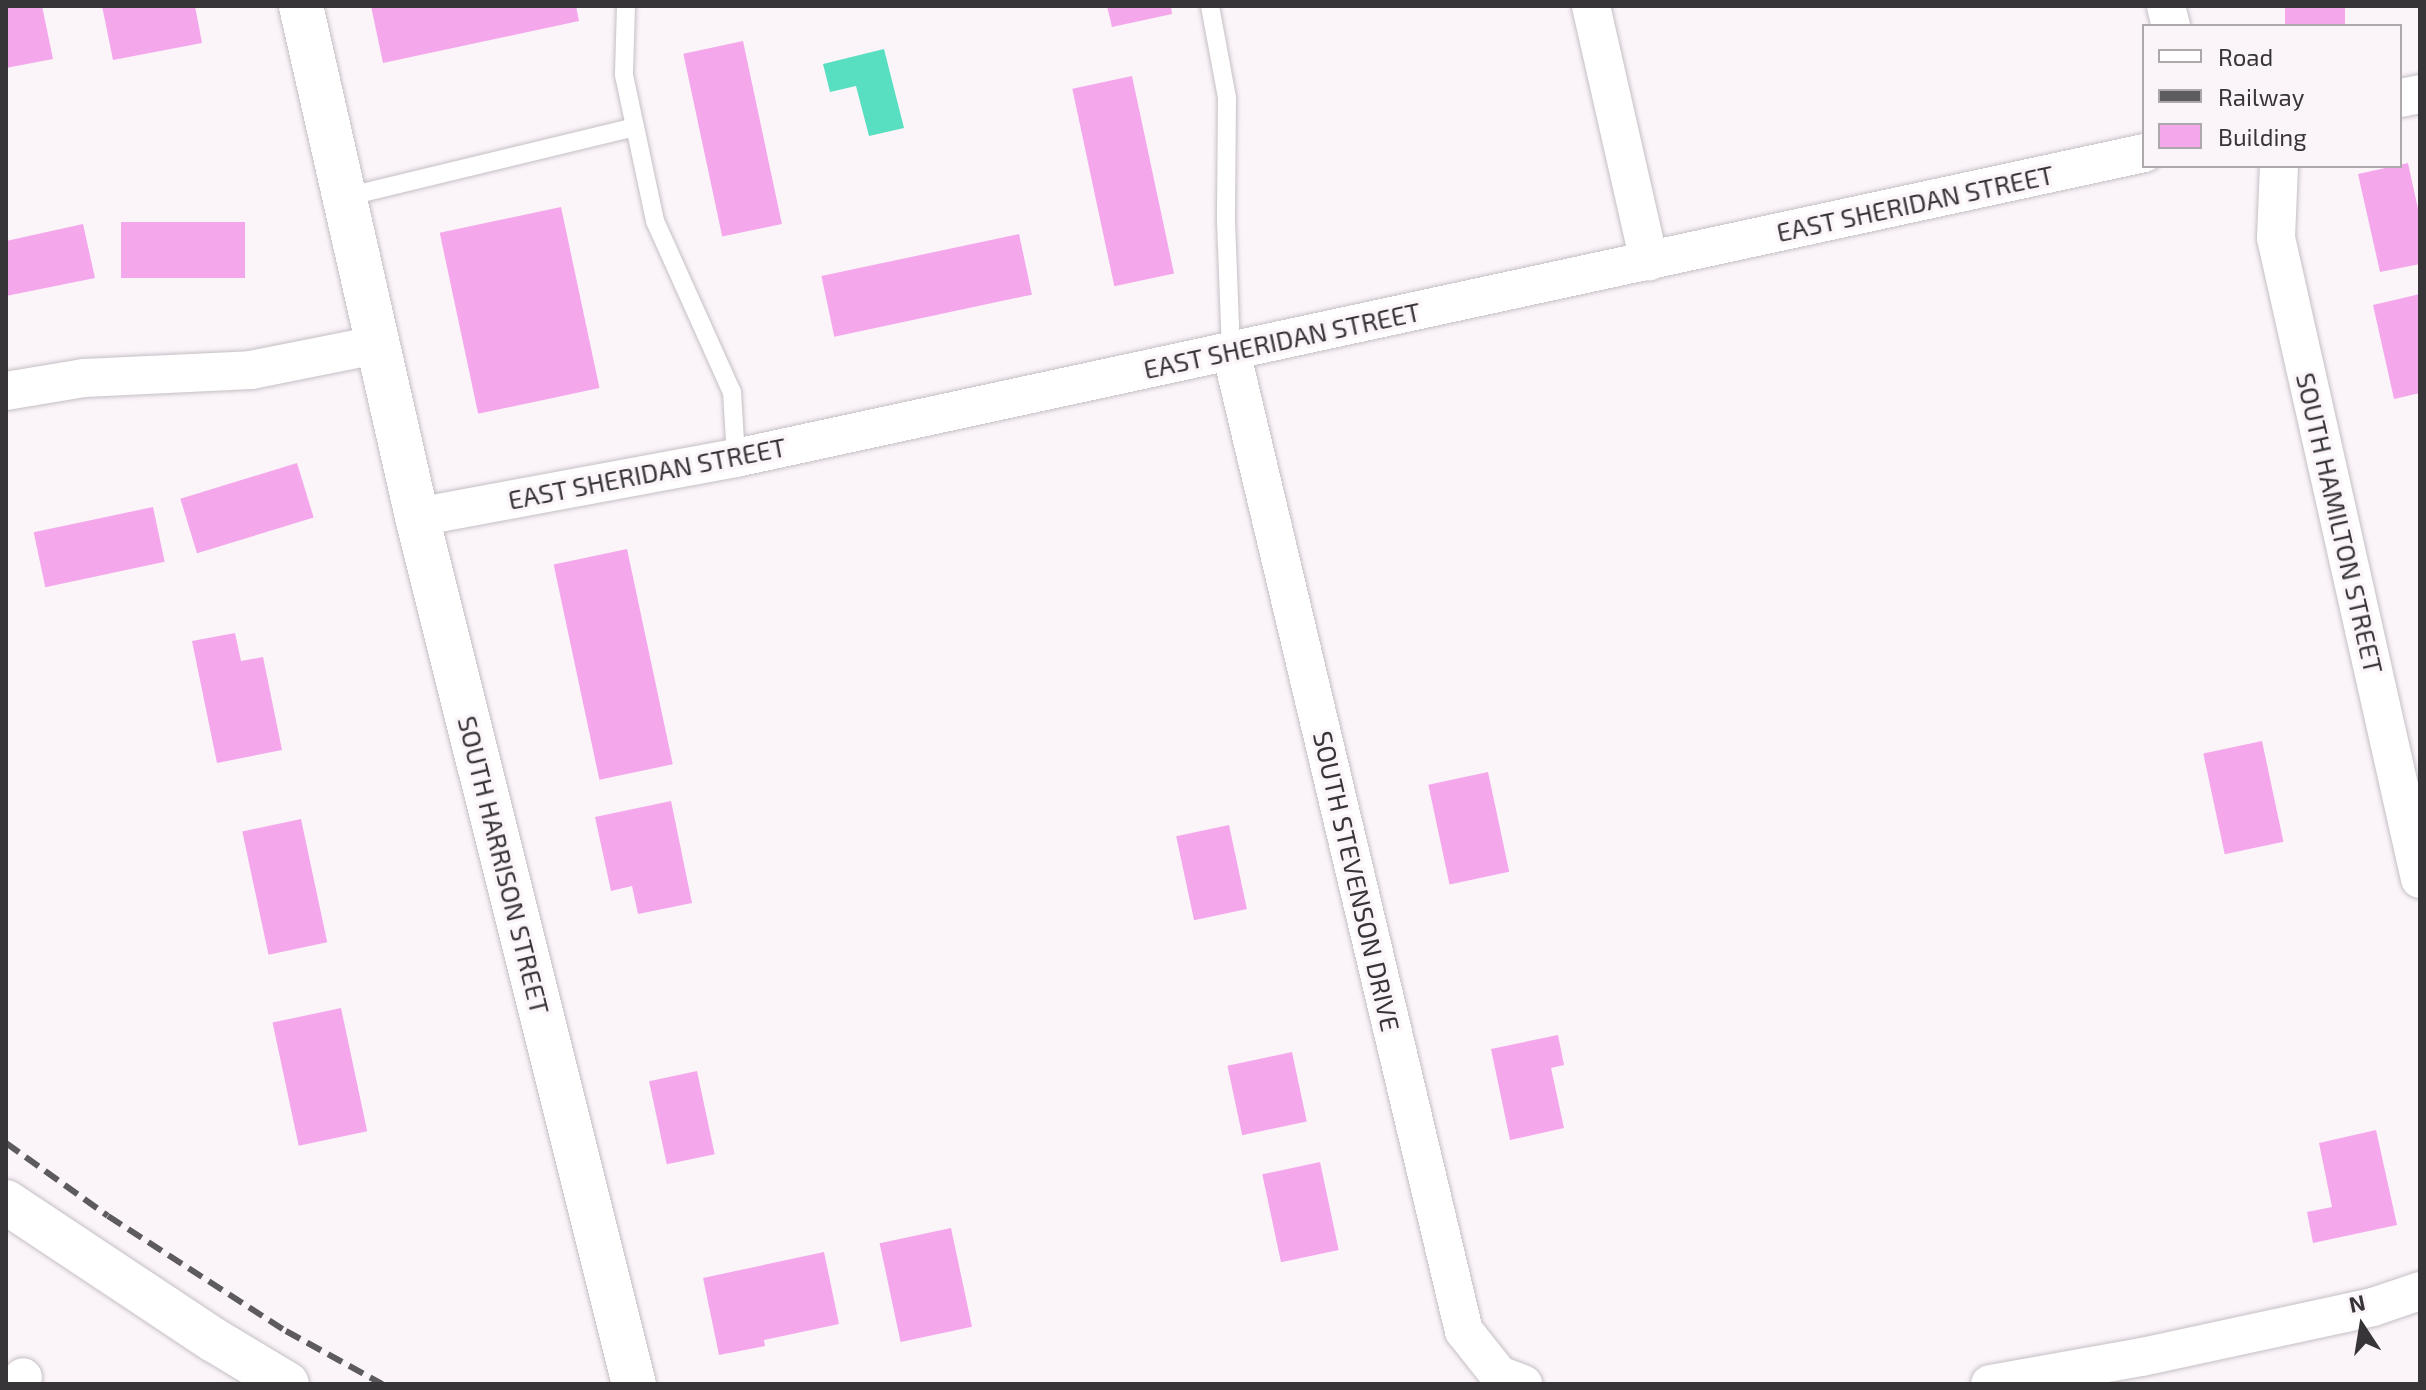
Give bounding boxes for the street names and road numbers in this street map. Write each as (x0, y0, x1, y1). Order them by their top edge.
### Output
street label: EAST SHERIDAN STREET (1773, 158, 2057, 248)
street label: EAST SHERIDAN STREET (1140, 295, 1424, 385)
street label: SOUTH HAMILTON STREET (2290, 370, 2390, 676)
street label: EAST SHERIDAN STREET (505, 431, 789, 515)
street label: SOUTH HARRISON STREET (452, 713, 556, 1017)
street label: SOUTH STEVENSON DRIVE (1307, 728, 1407, 1034)

